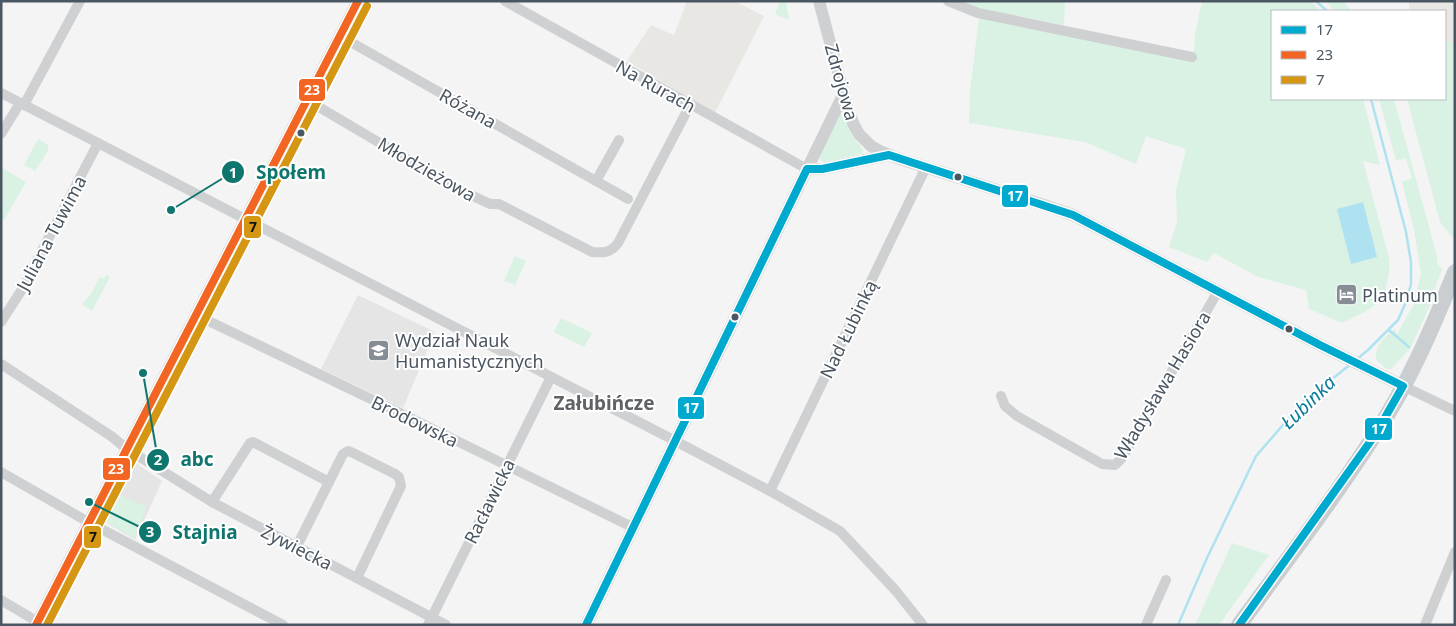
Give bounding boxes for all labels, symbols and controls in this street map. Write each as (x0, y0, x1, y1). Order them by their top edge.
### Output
legend (1271, 10, 1446, 100)
text: 17 (1316, 19, 1333, 39)
street label: Zdrojowa (820, 41, 864, 123)
text: 23 (1316, 44, 1333, 64)
street label: Na Rurach (612, 54, 700, 118)
text: 7 (1316, 69, 1325, 89)
line badge: 23 (298, 78, 326, 102)
text: 23 (304, 80, 320, 99)
street label: Różana (435, 83, 501, 133)
unlabelled marker (296, 128, 306, 138)
street label: Młodzieżowa (374, 131, 480, 207)
callout: Społem (221, 155, 336, 189)
text: Społem (256, 159, 326, 185)
text: 1 (229, 162, 237, 182)
street label: Juliana Tuwima (10, 171, 91, 297)
unlabelled marker (953, 172, 963, 182)
line badge: 17 (1001, 184, 1029, 208)
text: 17 (1007, 186, 1023, 205)
line badge: 7 (243, 215, 262, 239)
text: 7 (249, 217, 257, 236)
street label: Nad Łubinką (814, 276, 882, 382)
hotel icon: Platinum (1334, 283, 1358, 307)
place label: Platinum (1362, 283, 1438, 307)
street label: Władysława Hasiora (1108, 306, 1216, 464)
unlabelled marker (730, 312, 740, 322)
unlabelled marker (1284, 324, 1294, 334)
place label: Wydział Nauk Humanistycznych (395, 328, 544, 373)
school or university icon: Wydział Nauk Humanistycznych (367, 338, 391, 362)
water label: Łubinka (1275, 369, 1341, 435)
street label: Brodowska (368, 390, 462, 452)
district label: Załubińcze (553, 390, 655, 416)
line badge: 17 (677, 396, 705, 420)
text: 17 (683, 398, 699, 417)
line badge: 17 (1364, 417, 1393, 441)
text: 17 (1371, 419, 1387, 438)
callout: abc (145, 443, 223, 477)
text: abc (180, 446, 214, 472)
text: 2 (154, 449, 163, 469)
street label: Racławicka (458, 454, 520, 548)
line badge: 23 (102, 457, 131, 481)
text: 23 (108, 459, 124, 478)
callout: Stajnia (138, 515, 248, 549)
text: Stajnia (172, 519, 238, 545)
street label: Żywiecka (257, 519, 337, 575)
text: 3 (146, 521, 154, 541)
line badge: 7 (83, 525, 102, 549)
text: 7 (89, 527, 97, 546)

